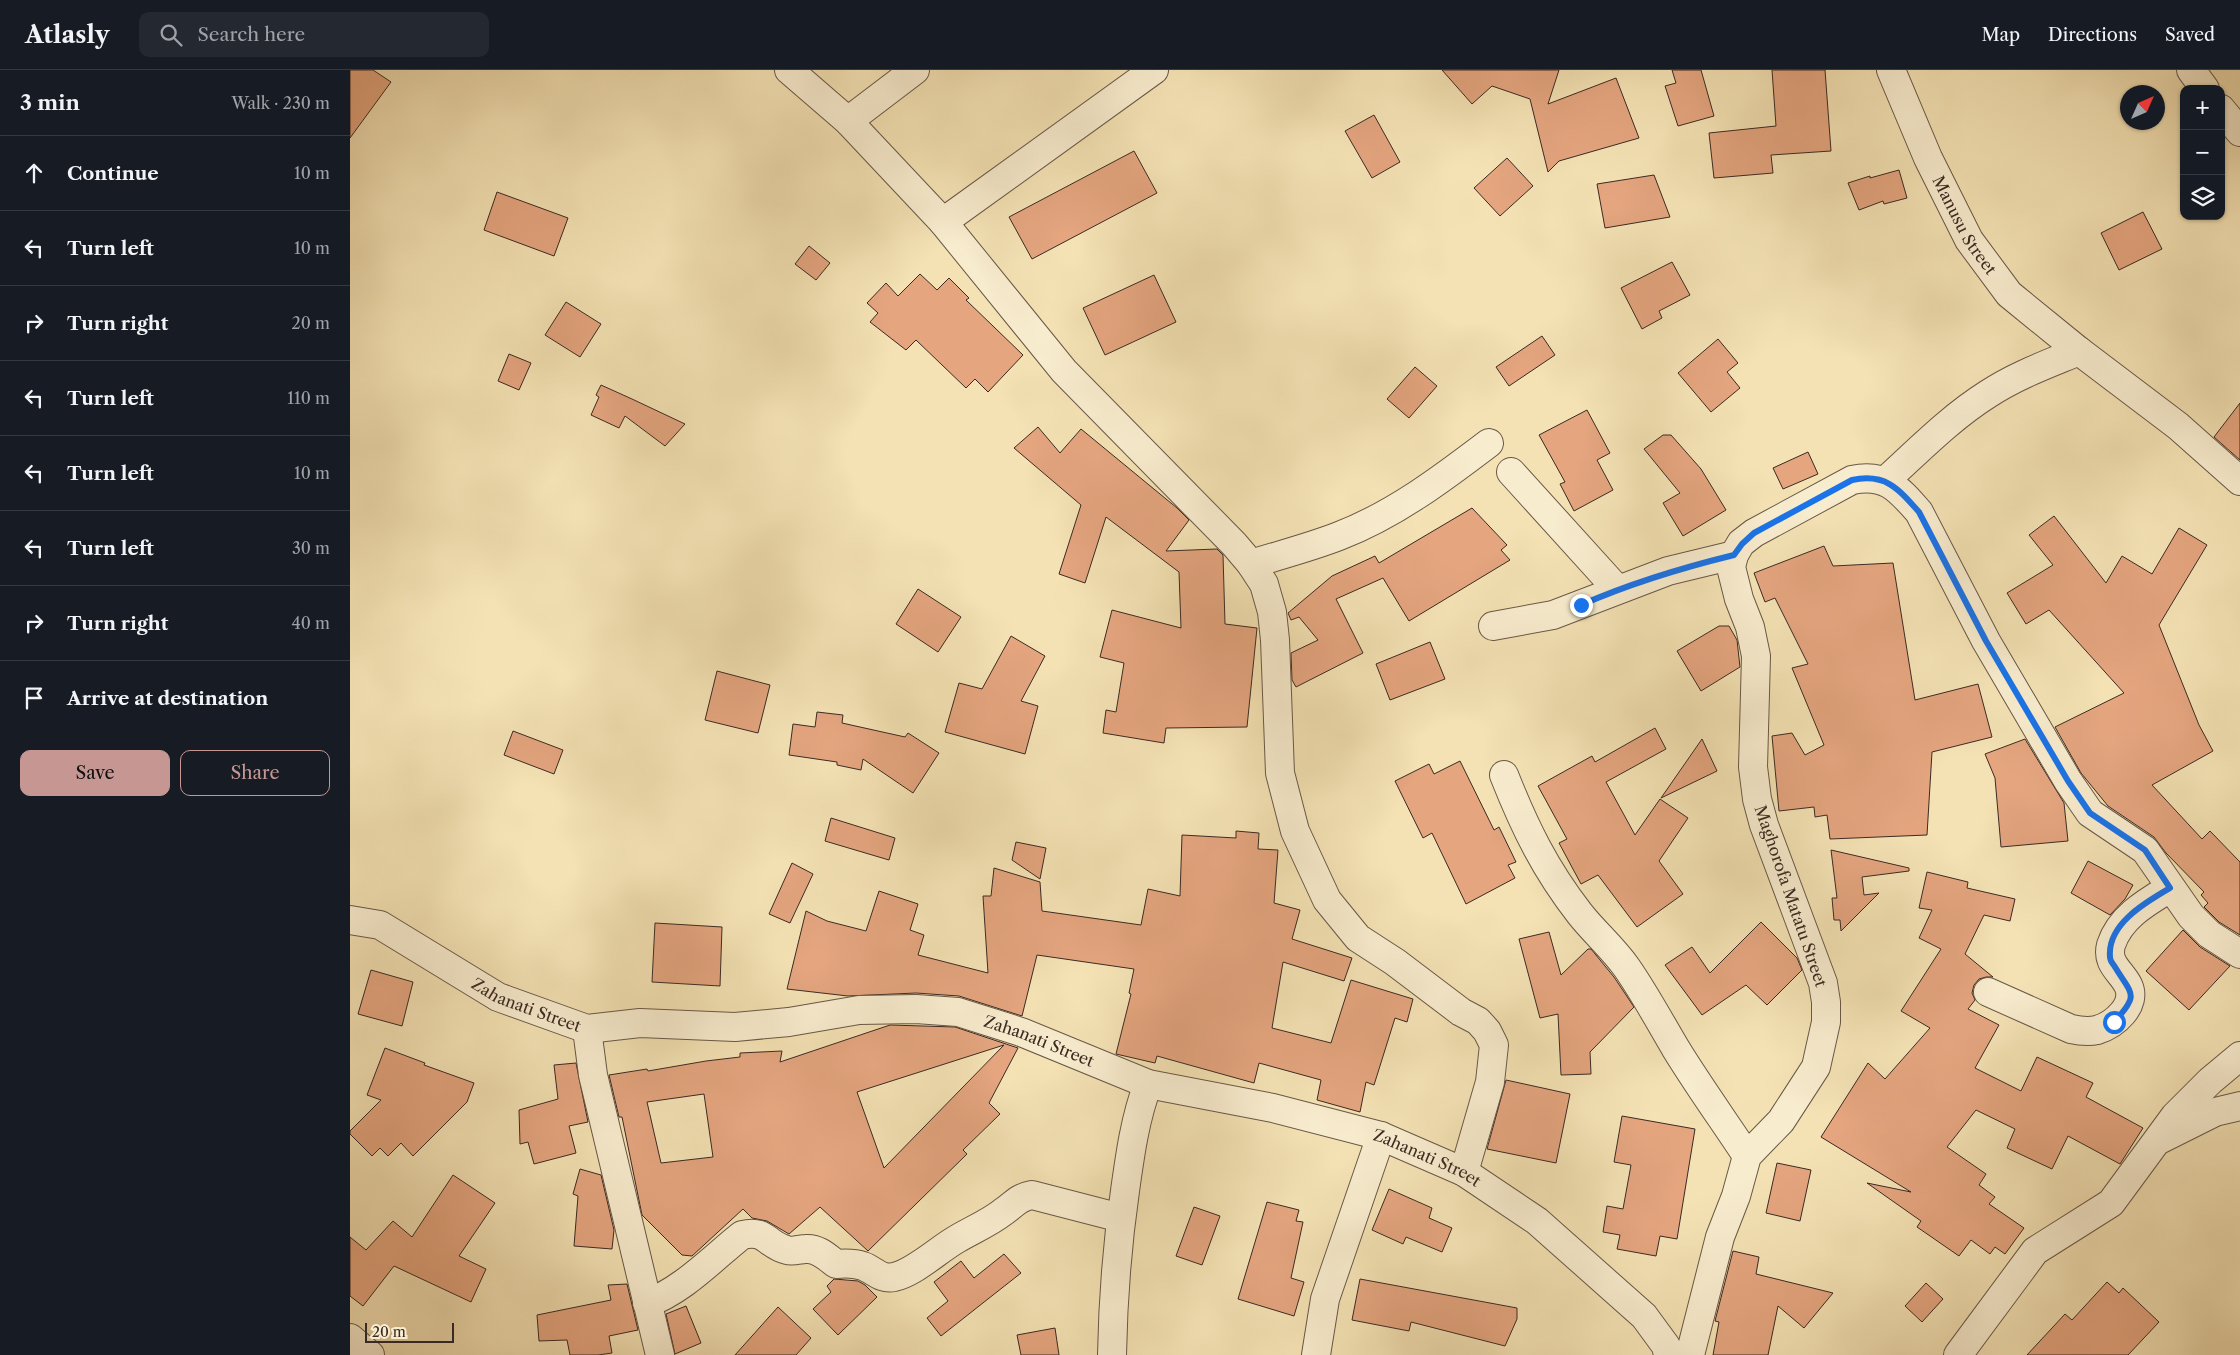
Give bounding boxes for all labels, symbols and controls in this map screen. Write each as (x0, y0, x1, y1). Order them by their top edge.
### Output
search box (139, 12, 489, 57)
text: Atlasly (25, 20, 109, 49)
icon: search (157, 21, 185, 49)
text: Search here (197, 23, 305, 46)
text: Map (1981, 24, 2020, 46)
text: Directions (2048, 24, 2137, 46)
text: Saved (2165, 24, 2215, 46)
north arrow (2120, 85, 2165, 130)
map controls (2180, 85, 2225, 220)
button: + (2180, 85, 2225, 130)
text: 3 min (20, 90, 80, 115)
text: Walk · 230 m (231, 93, 330, 113)
button: − (2180, 130, 2225, 175)
icon: ahead (20, 159, 48, 187)
text: Continue (67, 162, 159, 185)
text: 10 m (294, 163, 330, 183)
street label: Manusu Street (1928, 172, 2001, 279)
button: layers (2180, 175, 2225, 220)
icon: left (20, 234, 48, 262)
text: Turn left (67, 237, 154, 260)
text: 10 m (294, 238, 330, 258)
icon: right (20, 309, 48, 337)
text: Turn right (67, 312, 168, 335)
text: 20 m (291, 313, 330, 333)
icon: left (20, 384, 48, 412)
text: Turn left (67, 387, 154, 410)
text: 110 m (287, 388, 330, 408)
icon: left (20, 459, 48, 487)
text: Turn left (67, 462, 154, 485)
text: 10 m (294, 463, 330, 483)
icon: left (20, 534, 48, 562)
text: Turn left (67, 537, 154, 560)
text: 30 m (292, 538, 330, 558)
route end (1570, 594, 1593, 617)
icon: right (20, 609, 48, 637)
text: Turn right (67, 612, 168, 635)
text: 40 m (291, 613, 330, 633)
icon: arrive (20, 684, 48, 712)
text: Arrive at destination (67, 687, 268, 710)
button: Save (20, 750, 170, 796)
button: Share (180, 750, 330, 796)
street label: Maghorofa Matatu Street (1750, 802, 1832, 990)
street label: Zahanati Street (468, 973, 584, 1036)
street label: Zahanati Street (981, 1011, 1097, 1071)
route start (2103, 1011, 2126, 1034)
street label: Zahanati Street (1371, 1124, 1485, 1191)
scale bar (365, 1320, 454, 1343)
text: 20 m (372, 1323, 406, 1341)

